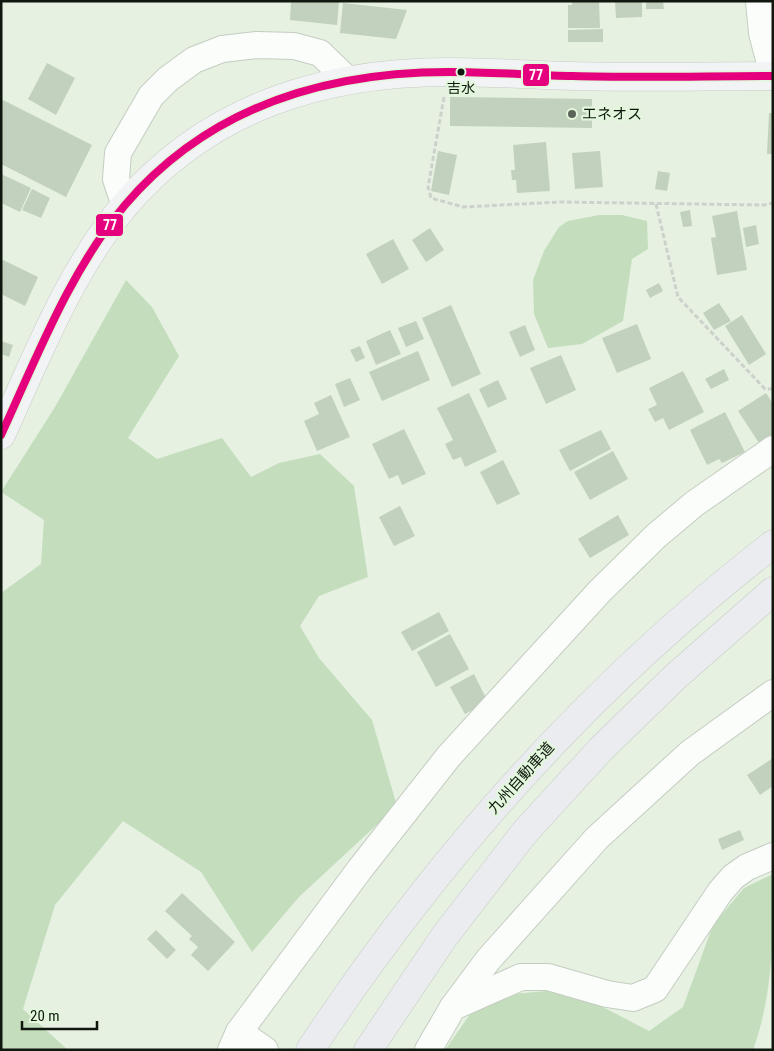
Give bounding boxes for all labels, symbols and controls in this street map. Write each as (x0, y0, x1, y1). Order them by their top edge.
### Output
line badge: 77 (522, 63, 550, 87)
marker: 吉水 (456, 67, 466, 77)
text: 77 (529, 67, 543, 83)
place label: 吉水 (447, 80, 475, 96)
place label: エネオス (582, 105, 642, 123)
marker: エネオス (566, 108, 578, 120)
line badge: 77 (95, 213, 124, 237)
text: 77 (103, 217, 117, 233)
street label: 九州自動車道 (484, 739, 558, 817)
scale bar (22, 998, 98, 1030)
text: 20 m (30, 1007, 60, 1025)

